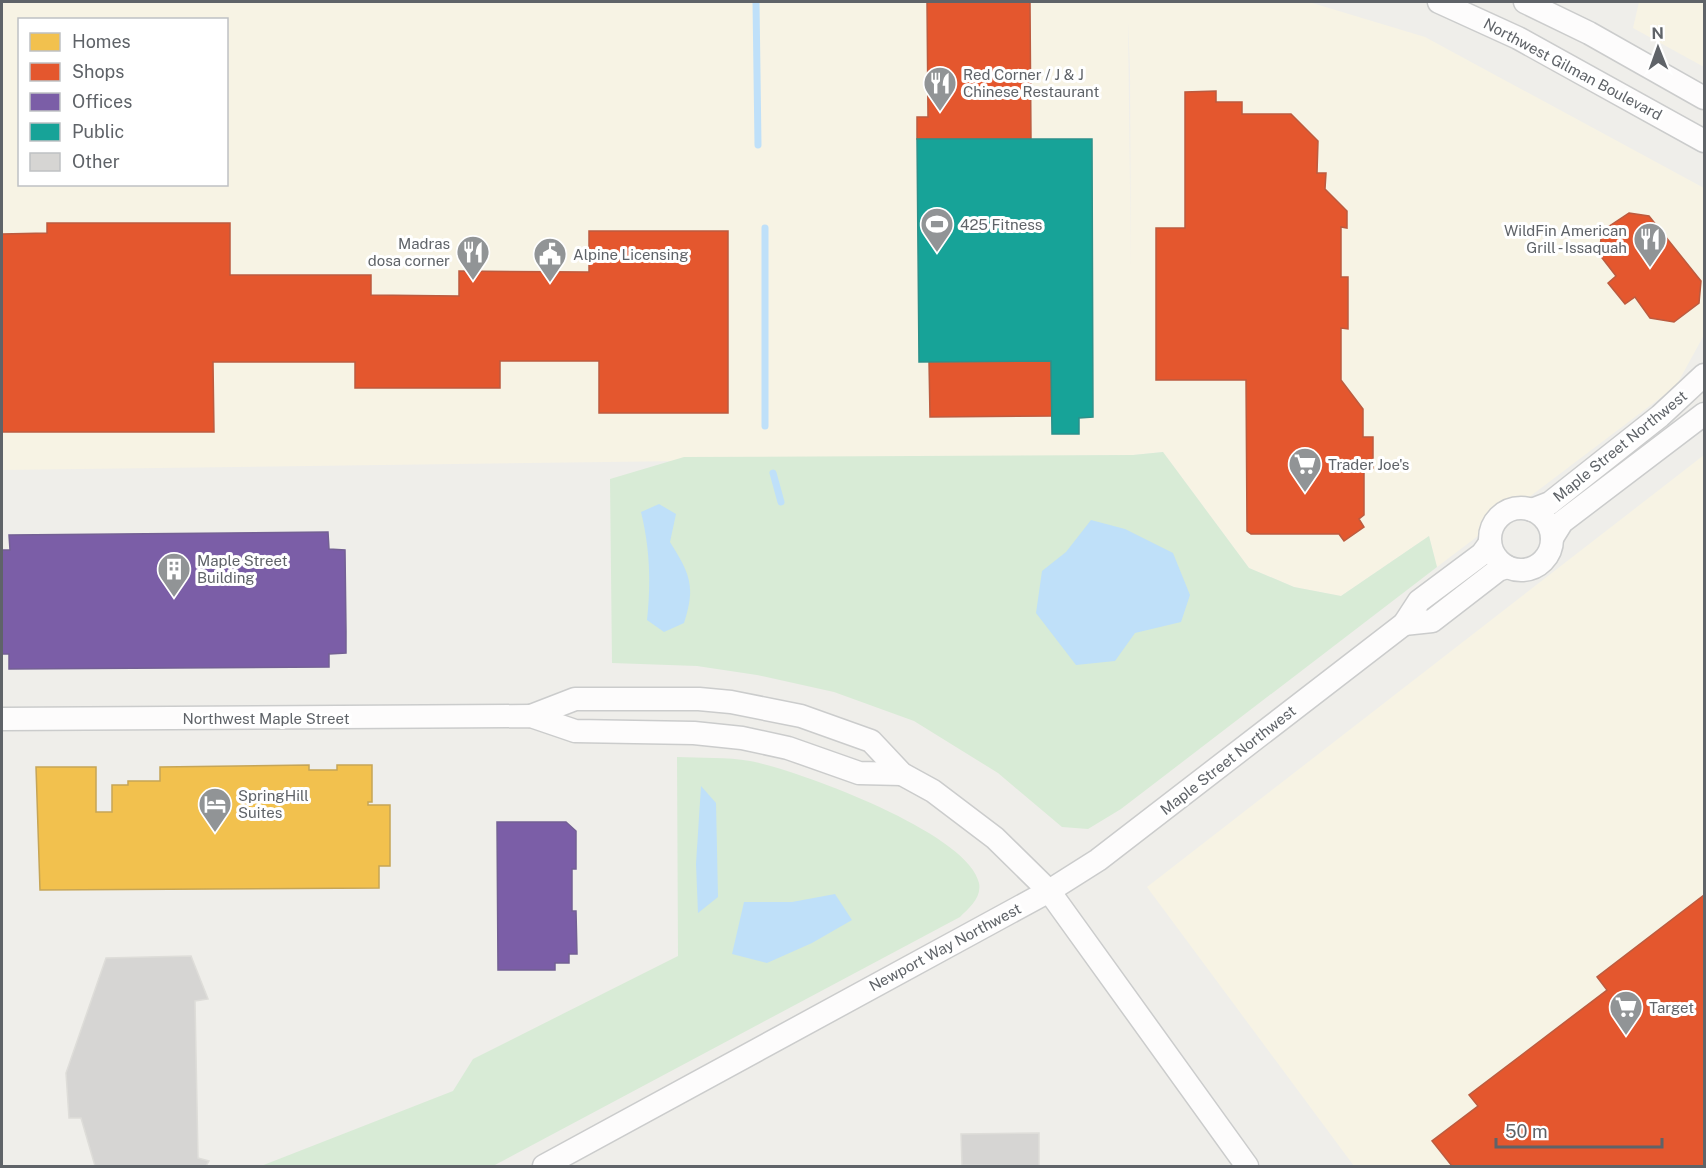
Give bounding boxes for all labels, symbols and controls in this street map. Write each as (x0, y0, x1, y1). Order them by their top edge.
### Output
street label: Northwest Gilman Boulevard (1481, 14, 1665, 124)
legend (18, 18, 228, 186)
north arrow (1628, 18, 1688, 78)
text: Homes (72, 31, 131, 52)
text: Shops (72, 61, 124, 82)
restaurant icon: Red Corner / J & J Chinese Restaurant (922, 65, 958, 112)
place label: Red Corner / J & J Chinese Restaurant (963, 66, 1099, 100)
text: Offices (72, 91, 132, 112)
text: Public (72, 121, 124, 142)
text: Other (72, 151, 120, 172)
sports icon: 425 Fitness (919, 206, 955, 253)
place label: 425 Fitness (960, 216, 1042, 233)
restaurant icon: WildFin American Grill - Issaquah (1632, 221, 1668, 268)
place label: WildFin American Grill - Issaquah (1504, 222, 1627, 256)
restaurant icon: Madras dosa corner (455, 234, 491, 281)
place label: Madras dosa corner (368, 235, 450, 269)
public building icon: Alpine Licensing (532, 236, 568, 283)
place label: Alpine Licensing (573, 246, 689, 263)
street label: Maple Street Northwest (1550, 387, 1690, 505)
supermarket icon: Trader Joe's (1287, 446, 1323, 493)
place label: Trader Joe's (1328, 456, 1409, 473)
building icon: Maple Street Building (156, 551, 192, 598)
place label: Maple Street Building (197, 552, 288, 586)
street label: Maple Street Northwest (1157, 702, 1299, 818)
street label: Northwest Maple Street (183, 710, 350, 727)
hotel icon: SpringHill Suites (197, 786, 233, 833)
place label: SpringHill Suites (238, 787, 309, 821)
street label: Newport Way Northwest (866, 900, 1024, 994)
supermarket icon: Target (1608, 989, 1644, 1036)
place label: Target (1649, 999, 1694, 1016)
scale bar (1496, 1111, 1662, 1149)
text: 50 m (1505, 1121, 1548, 1142)

